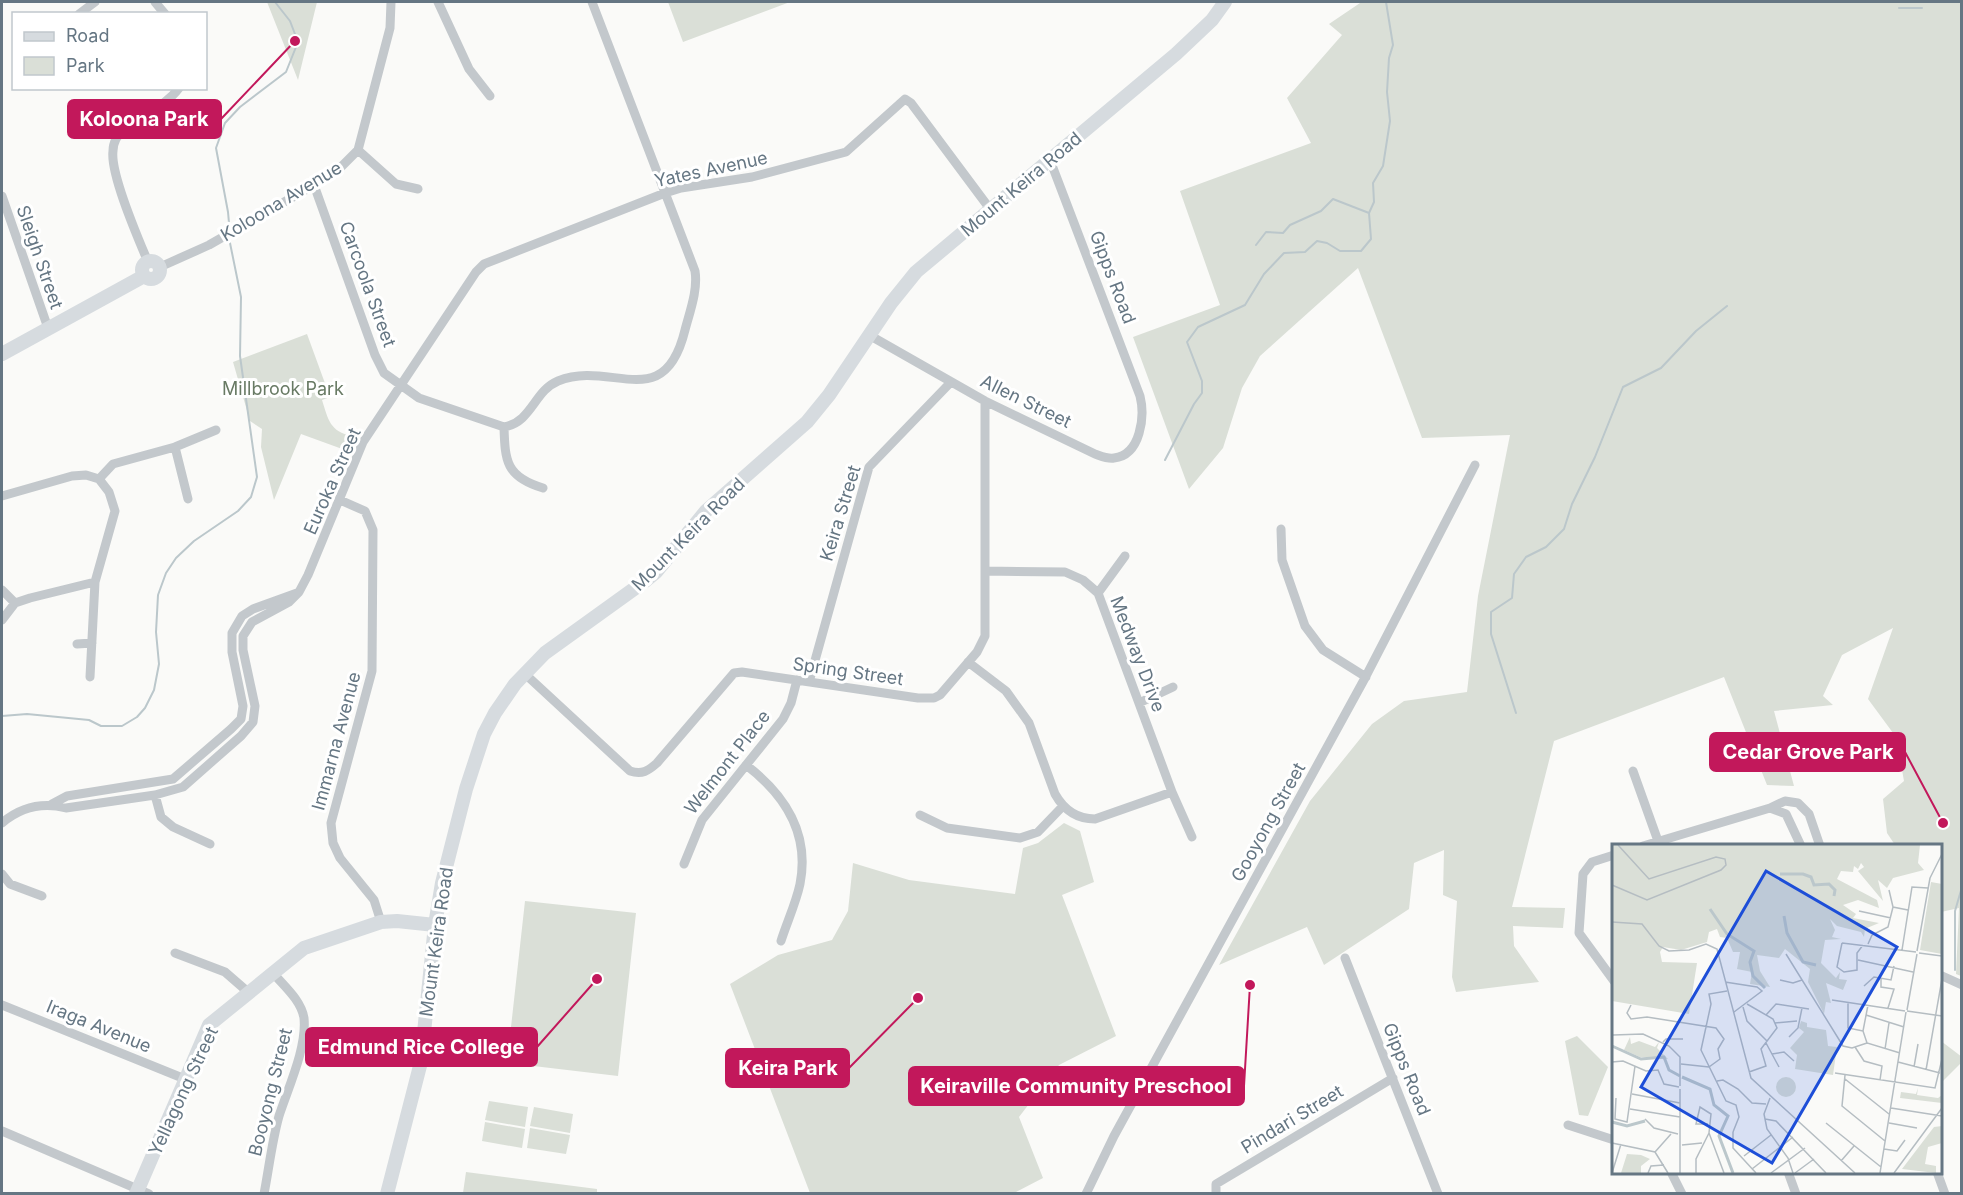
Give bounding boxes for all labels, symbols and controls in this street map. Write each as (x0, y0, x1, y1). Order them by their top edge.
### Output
legend (12, 12, 207, 90)
text: Road (66, 25, 109, 46)
text: Park (66, 55, 105, 76)
callout: Koloona Park (68, 100, 221, 138)
text: Koloona Park (80, 107, 209, 131)
street label: Mount Keira Road (956, 127, 1086, 241)
street label: Yates Avenue (653, 147, 769, 191)
street label: Koloona Avenue (217, 157, 345, 245)
street label: Sleigh Street (12, 202, 68, 312)
street label: Carcoola Street (336, 218, 400, 350)
street label: Gipps Road (1086, 228, 1140, 326)
street label: Allen Street (977, 370, 1075, 432)
park label: Millbrook Park (222, 378, 344, 399)
street label: Euroka Street (299, 424, 365, 538)
street label: Keira Street (815, 463, 865, 563)
street label: Mount Keira Road (627, 473, 749, 595)
street label: Medway Drive (1106, 593, 1170, 715)
street label: Spring Street (791, 653, 905, 689)
street label: Immarna Avenue (307, 669, 365, 813)
street label: Welmont Place (680, 706, 774, 818)
callout: Cedar Grove Park (1710, 733, 1905, 771)
text: Cedar Grove Park (1722, 740, 1894, 764)
street label: Gooyong Street (1227, 759, 1309, 885)
inset map (1612, 844, 1942, 1174)
street label: Mount Keira Road (415, 866, 457, 1018)
street label: Iraga Avenue (44, 995, 154, 1057)
street label: Gipps Road (1379, 1020, 1435, 1118)
street label: Yellagong Street (144, 1023, 222, 1159)
street label: Booyong Street (244, 1026, 296, 1158)
callout: Edmund Rice College (306, 1028, 537, 1066)
text: Edmund Rice College (318, 1035, 524, 1059)
callout: Keira Park (726, 1049, 849, 1087)
text: Keira Park (738, 1056, 838, 1080)
callout: Keiraville Community Preschool (909, 1067, 1244, 1105)
text: Keiraville Community Preschool (920, 1074, 1232, 1098)
street label: Pindari Street (1237, 1080, 1347, 1158)

